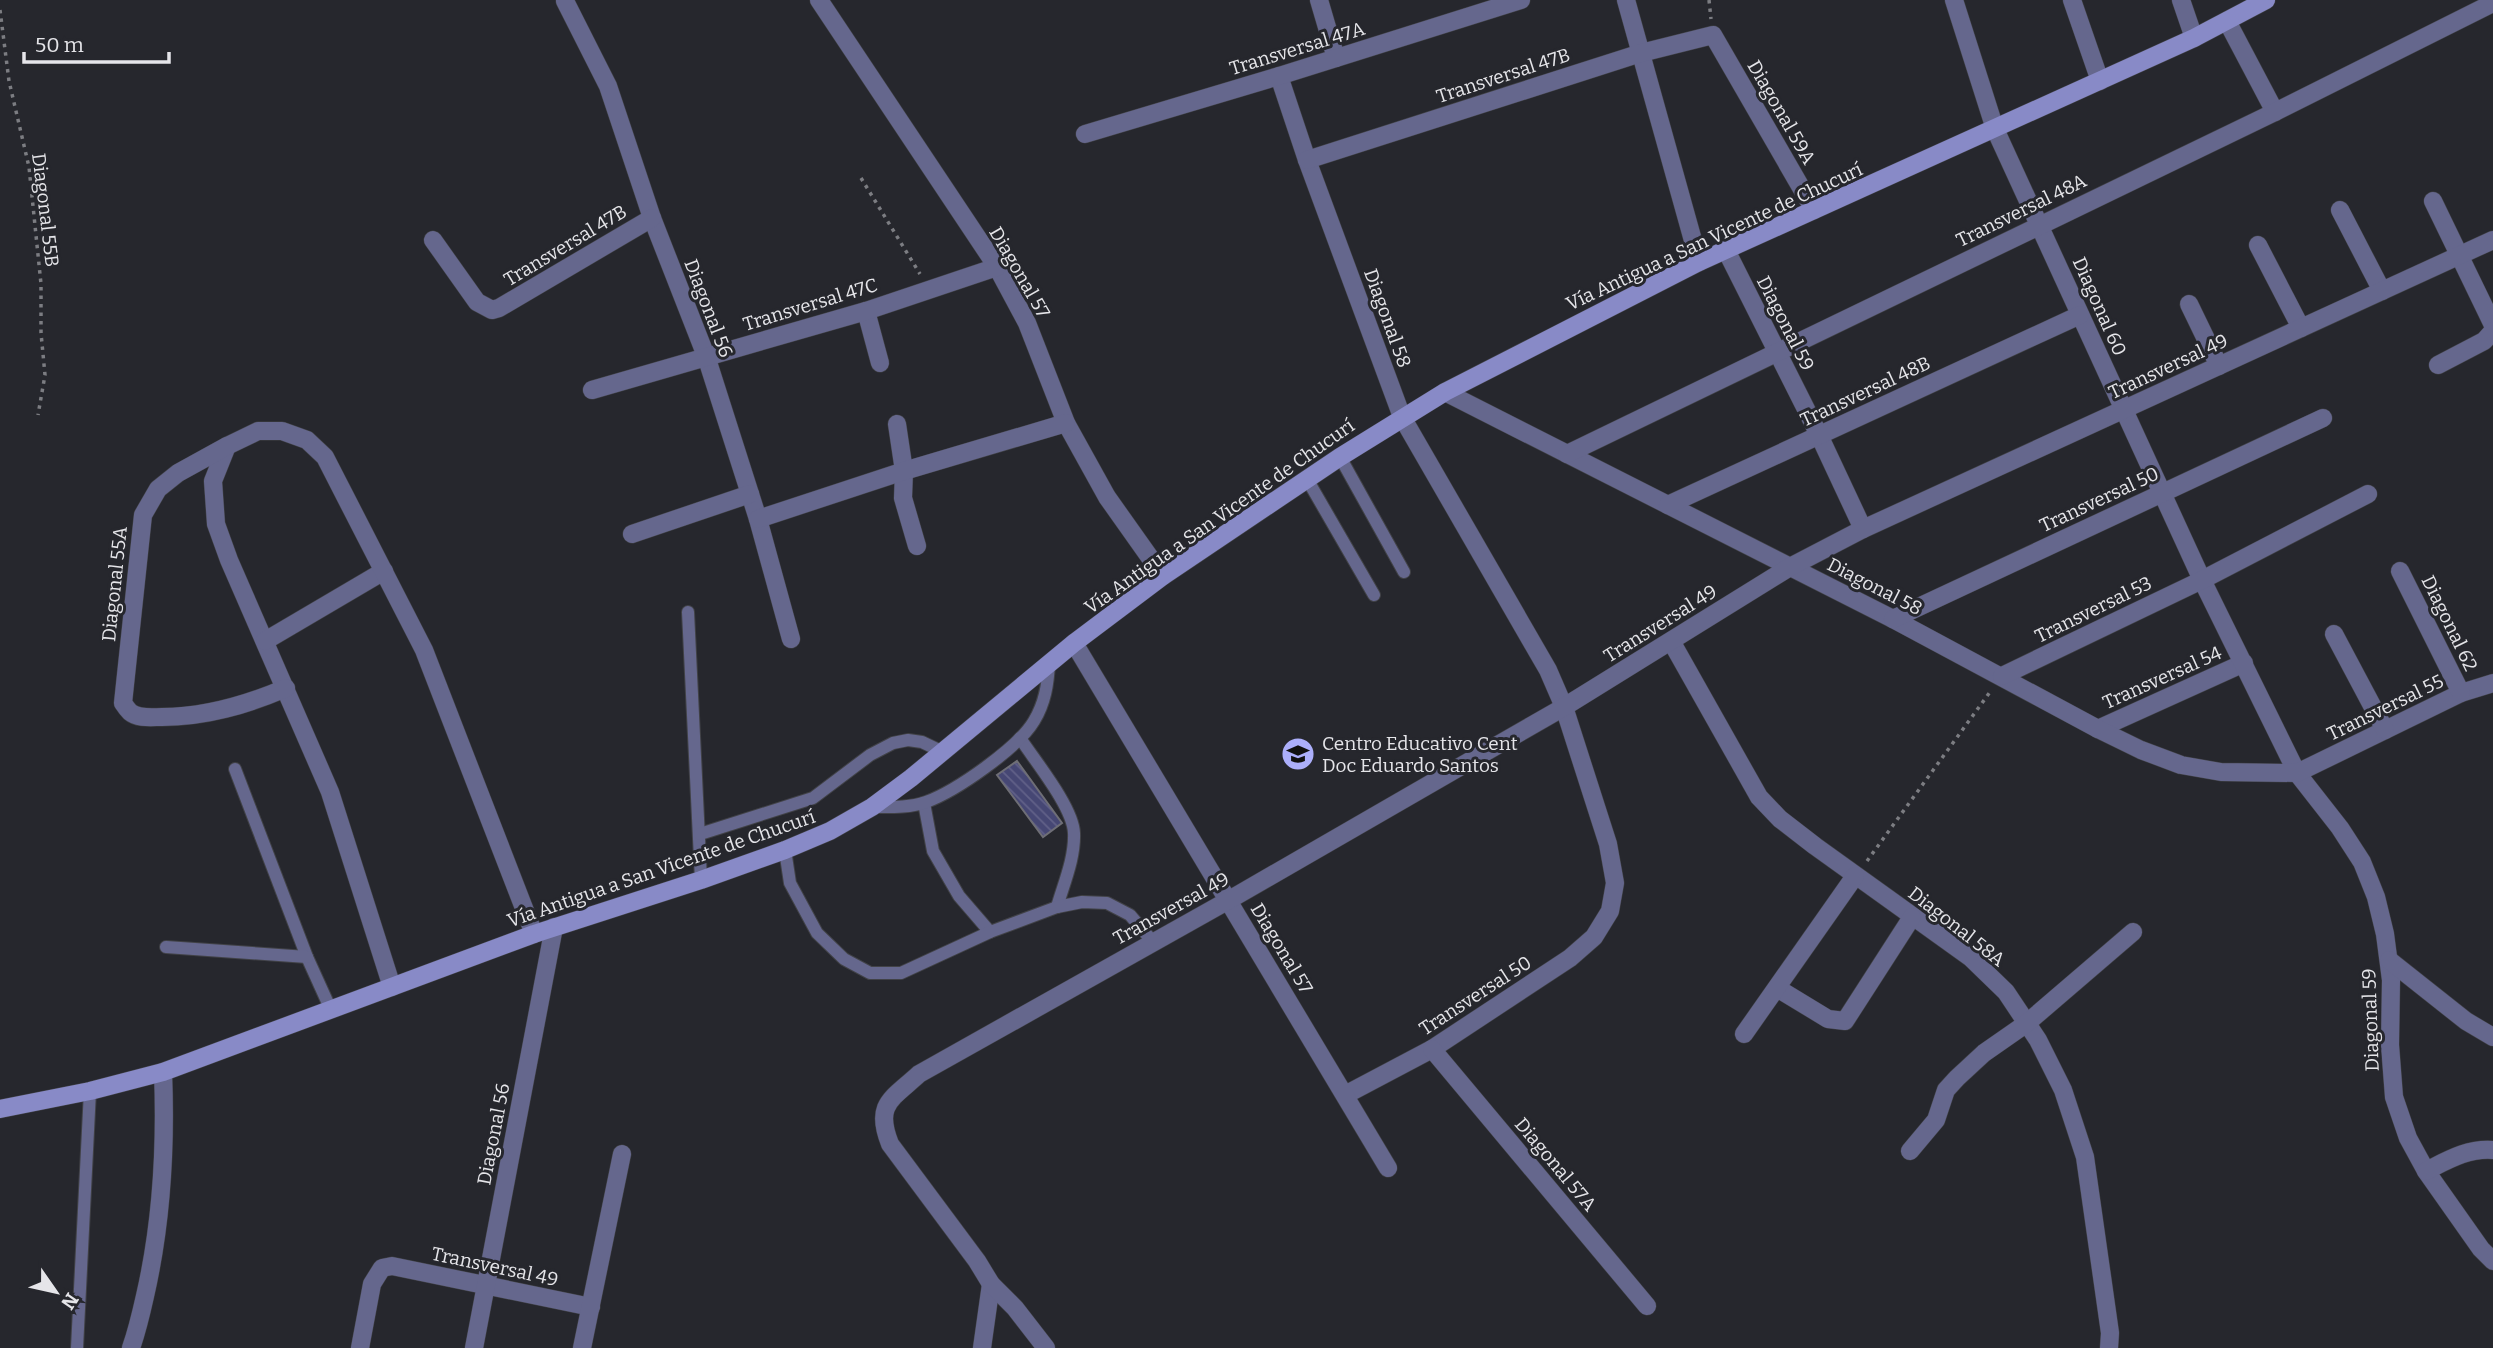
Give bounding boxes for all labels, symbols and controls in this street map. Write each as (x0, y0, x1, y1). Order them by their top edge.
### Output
street label: Transversal 47A (1227, 17, 1368, 80)
scale bar (24, 21, 170, 65)
text: 50 m (35, 32, 84, 58)
street label: Transversal 47B (1433, 43, 1573, 108)
street label: Diagonal 59A (1742, 56, 1821, 169)
street label: Diagonal 55B (27, 152, 64, 268)
street label: Vía Antigua a San Vicente de Chucurí (1562, 157, 1866, 315)
street label: Transversal 48A (1952, 169, 2090, 252)
street label: Transversal 47B (500, 200, 631, 291)
street label: Diagonal 57 (984, 223, 1055, 322)
street label: Diagonal 60 (2068, 253, 2131, 359)
street label: Diagonal 56 (679, 256, 738, 361)
street label: Diagonal 58 (1359, 266, 1416, 371)
street label: Diagonal 59 (1752, 272, 1819, 374)
street label: Transversal 47C (740, 273, 880, 336)
street label: Transversal 49 (2105, 329, 2231, 404)
street label: Transversal 48B (1797, 351, 1934, 432)
street label: Vía Antigua a San Vicente de Chucurí (1080, 414, 1359, 619)
street label: Transversal 50 (2036, 462, 2162, 537)
street label: Diagonal 55A (97, 525, 132, 643)
street label: Diagonal 58 (1823, 553, 1926, 620)
street label: Transversal 53 (2031, 571, 2155, 648)
street label: Diagonal 62 (2417, 572, 2483, 675)
street label: Transversal 49 (1600, 580, 1721, 667)
street label: Transversal 54 (2099, 641, 2225, 714)
street label: Transversal 55 (2323, 669, 2447, 746)
place label: Centro Educativo Cent Doc Eduardo Santos (1322, 732, 1518, 777)
school or university icon: Centro Educativo Cent Doc Eduardo Santos (1279, 735, 1317, 773)
street label: Vía Antigua a San Vicente de Chucurí (504, 805, 818, 932)
street label: Transversal 49 (1109, 867, 1233, 950)
street label: Diagonal 58A (1904, 882, 2010, 972)
street label: Diagonal 57 (1246, 899, 1318, 998)
street label: Transversal 50 (1415, 951, 1536, 1040)
street label: Diagonal 59 (2357, 968, 2384, 1072)
street label: Diagonal 56 (472, 1081, 515, 1187)
street label: Diagonal 57A (1510, 1113, 1602, 1216)
street label: Transversal 49 (429, 1242, 560, 1291)
north arrow (21, 1257, 91, 1327)
text: N (56, 1289, 83, 1314)

